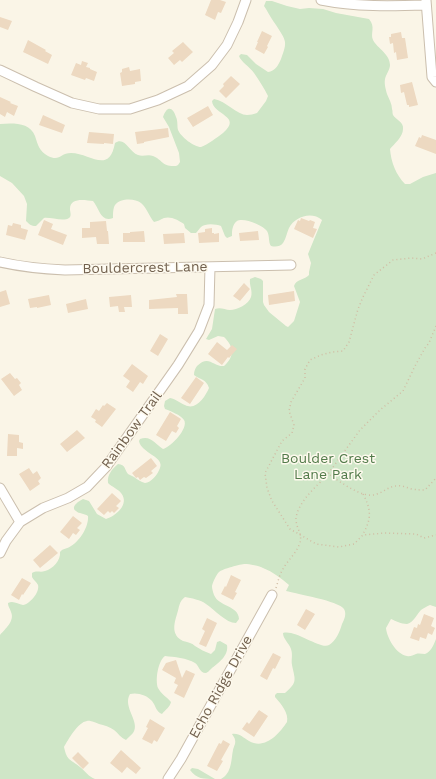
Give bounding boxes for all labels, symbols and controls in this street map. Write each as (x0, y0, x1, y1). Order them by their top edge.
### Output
street label: Bouldercrest Lane (82, 259, 208, 277)
street label: Rainbow Trail (98, 388, 166, 472)
park label: Boulder Crest Lane Park (281, 451, 375, 484)
street label: Echo Ridge Drive (186, 633, 256, 741)

